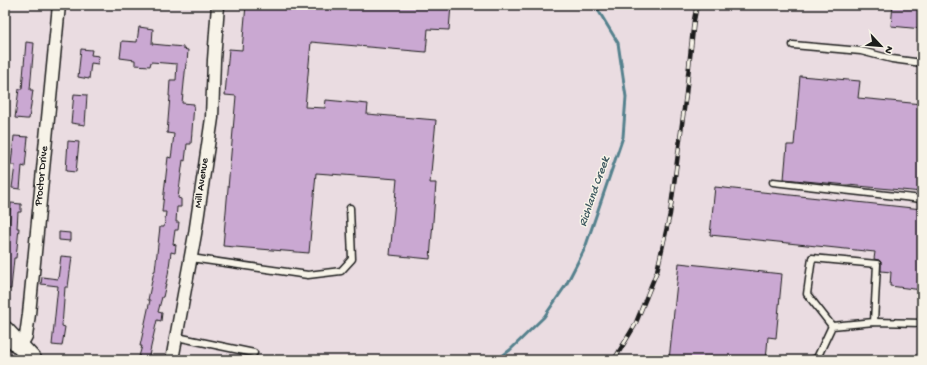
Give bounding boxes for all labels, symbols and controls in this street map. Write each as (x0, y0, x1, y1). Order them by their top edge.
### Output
north arrow (861, 26, 901, 66)
text: N (881, 44, 895, 55)
street label: Proctor Drive (33, 145, 51, 208)
water label: Richland Creek (577, 154, 614, 229)
street label: Mill Avenue (193, 157, 212, 209)

